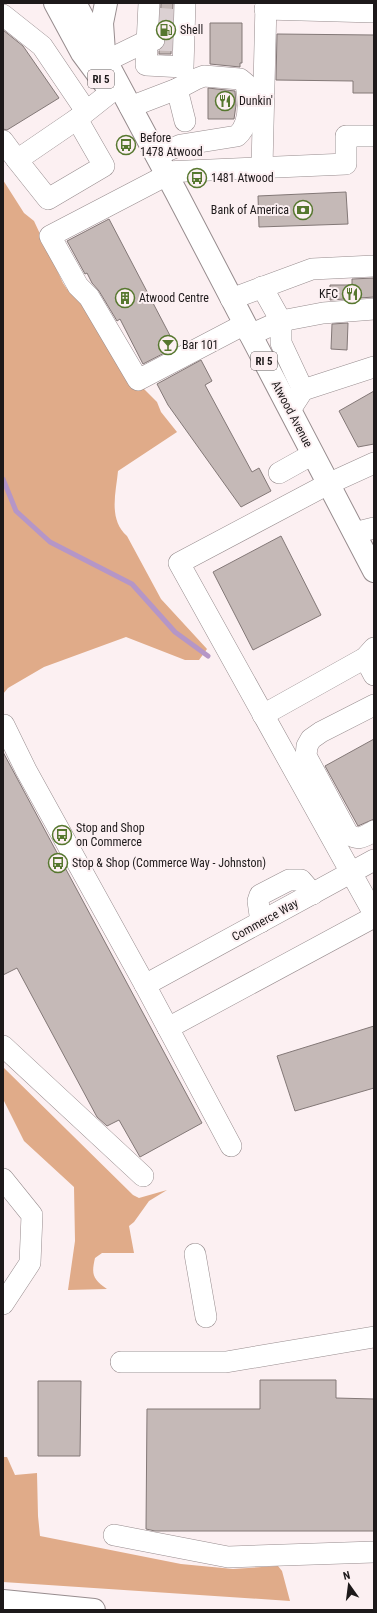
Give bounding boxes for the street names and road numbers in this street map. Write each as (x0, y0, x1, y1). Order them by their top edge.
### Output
road number: RI 5 (88, 70, 114, 88)
road number: RI 5 (251, 352, 277, 370)
street label: Atwood Avenue (269, 378, 316, 450)
street label: Commerce Way (229, 896, 301, 944)

